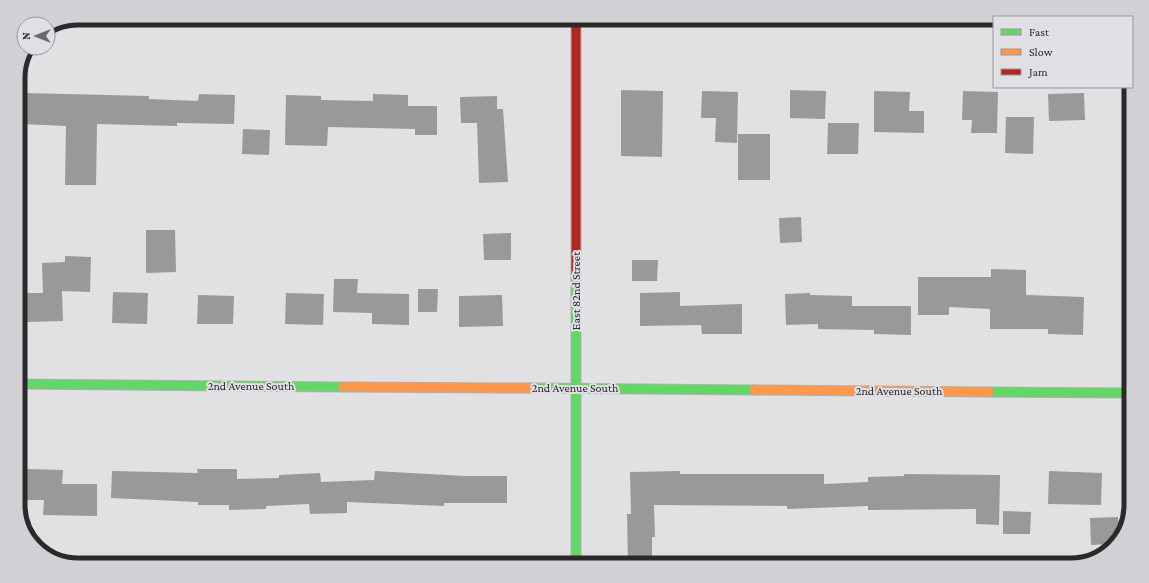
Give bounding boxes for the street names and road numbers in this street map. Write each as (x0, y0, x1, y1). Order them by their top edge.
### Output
street label: East 82nd Street (569, 251, 583, 330)
street label: 2nd Avenue South (208, 379, 295, 393)
street label: 2nd Avenue South (532, 381, 619, 395)
street label: 2nd Avenue South (856, 384, 943, 398)

